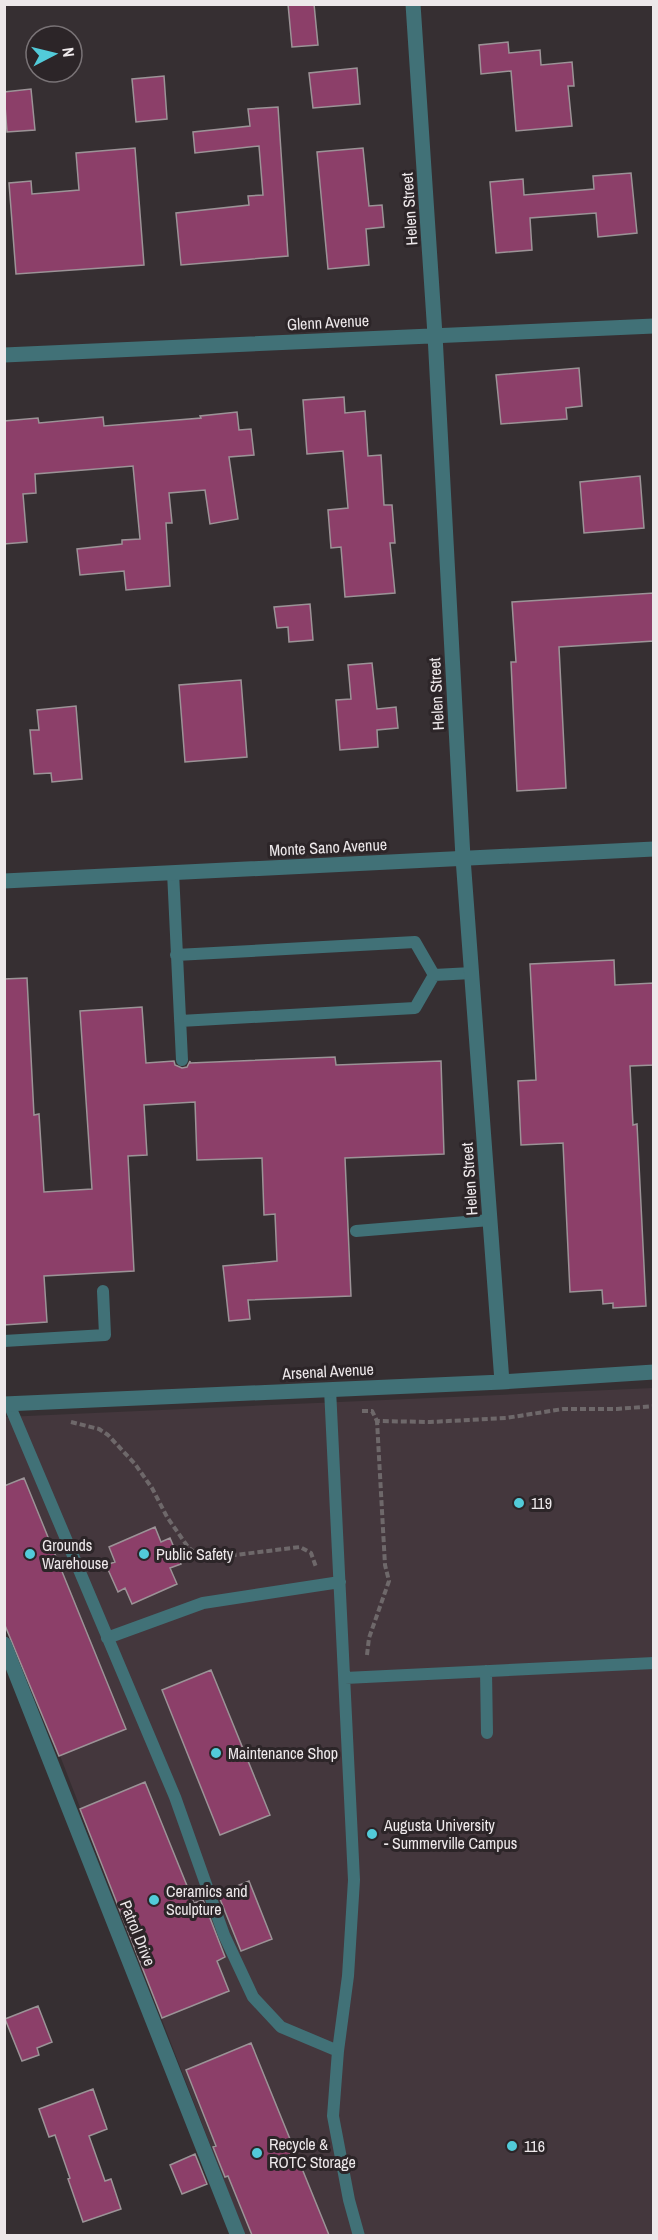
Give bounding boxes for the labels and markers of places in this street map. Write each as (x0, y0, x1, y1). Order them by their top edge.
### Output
place label: 119 (531, 1492, 552, 1514)
marker: 119 (512, 1496, 526, 1510)
place label: Grounds Warehouse (42, 1534, 109, 1574)
place label: Public Safety (156, 1543, 234, 1565)
marker: Grounds Warehouse (23, 1547, 37, 1561)
marker: Public Safety (137, 1547, 151, 1561)
place label: Maintenance Shop (228, 1742, 338, 1764)
marker: Maintenance Shop (209, 1746, 223, 1760)
place label: Augusta University - Summerville Campus (383, 1814, 517, 1854)
marker: Augusta University - Summerville Campus (365, 1827, 379, 1841)
place label: Ceramics and Sculpture (166, 1880, 248, 1920)
marker: Ceramics and Sculpture (147, 1893, 161, 1907)
place label: Recycle & ROTC Storage (269, 2133, 356, 2173)
place label: 116 (524, 2135, 545, 2157)
marker: 116 (505, 2139, 519, 2153)
marker: Recycle & ROTC Storage (250, 2146, 264, 2160)

